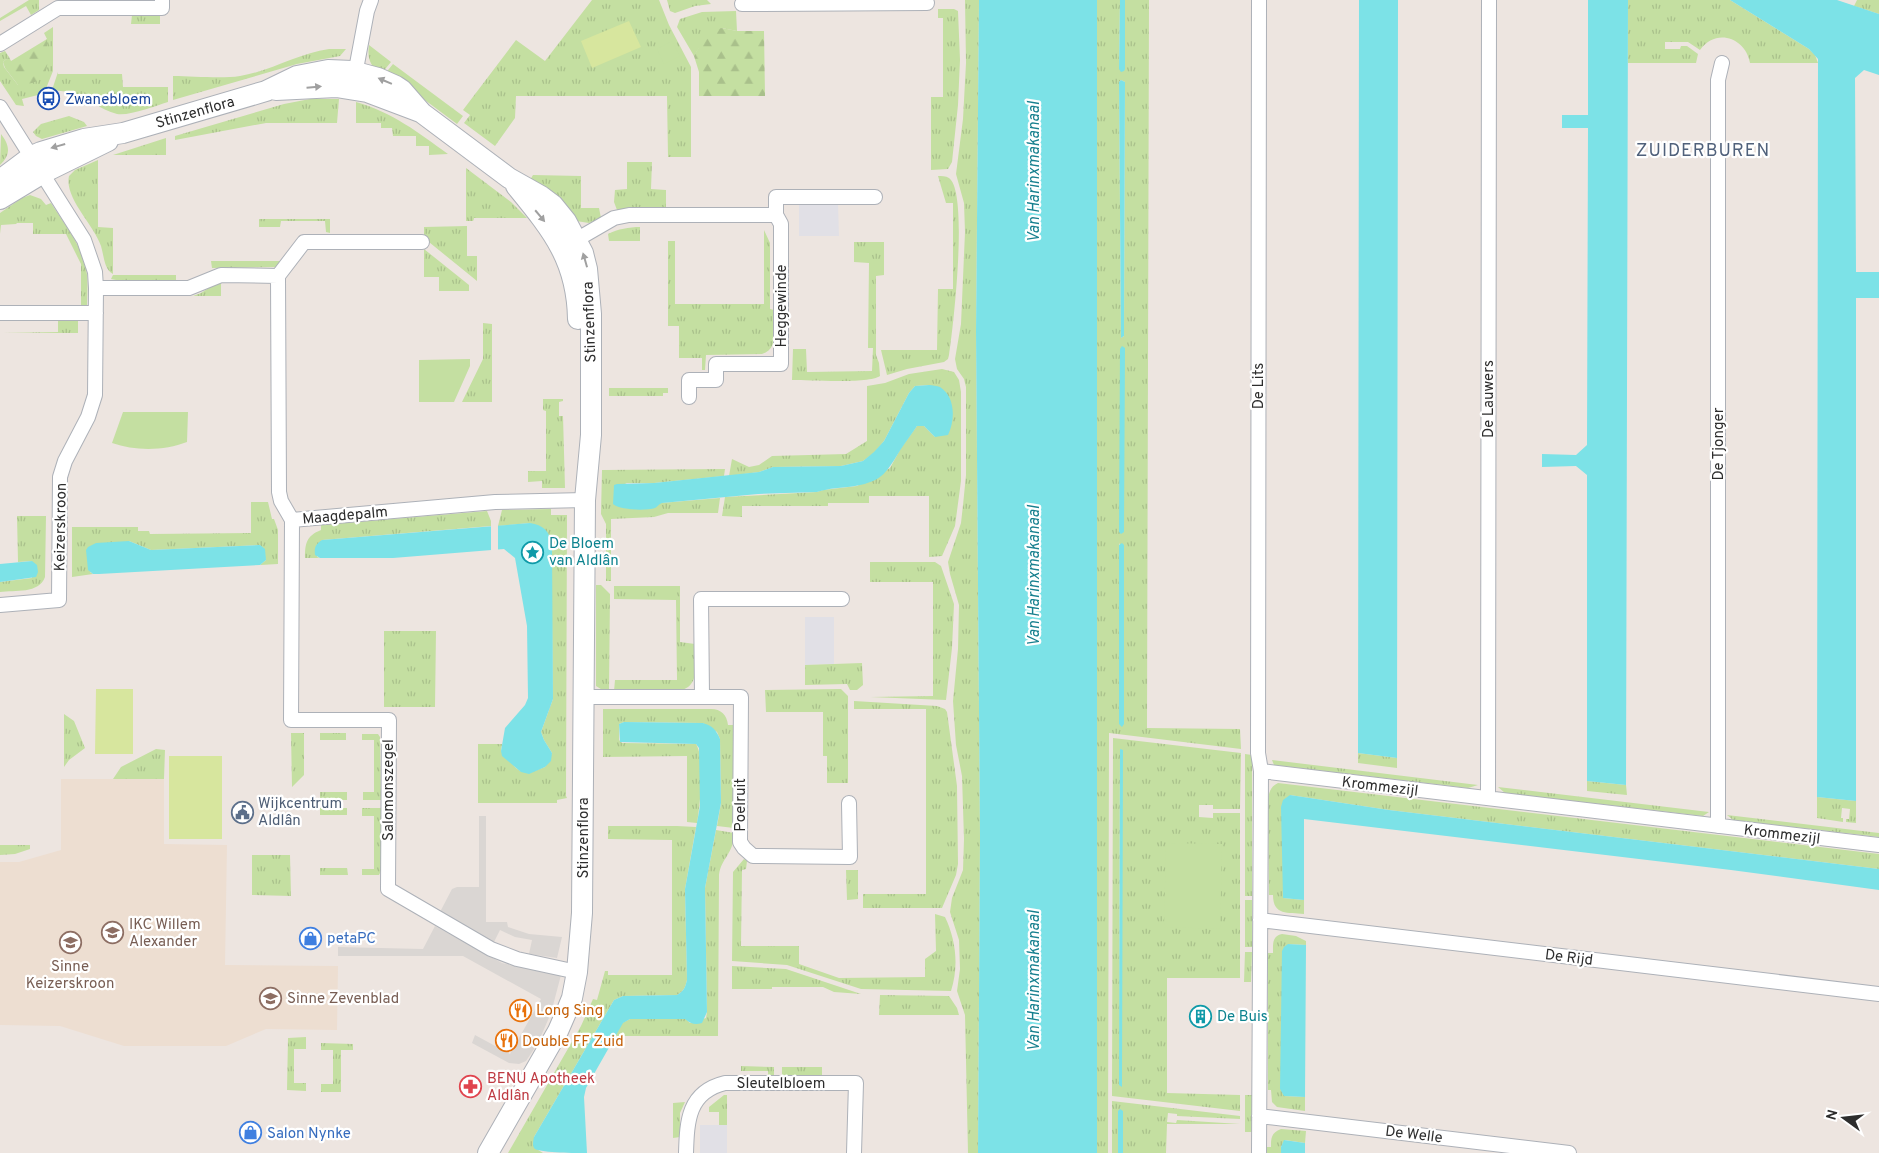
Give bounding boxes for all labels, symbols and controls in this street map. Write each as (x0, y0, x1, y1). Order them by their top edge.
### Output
one-way arrow (378, 77, 393, 85)
one-way arrow (307, 83, 323, 91)
bus stop icon: Zwanebloem (37, 87, 61, 111)
place label: Zwanebloem (65, 91, 151, 110)
street label: Stinzenflora (154, 93, 237, 134)
water label: Van Harinxmakanaal (1025, 100, 1045, 243)
district label: ZUIDERBUREN (1636, 140, 1770, 163)
one-way arrow (51, 142, 66, 150)
one-way arrow (535, 209, 546, 222)
one-way arrow (580, 252, 588, 267)
street label: Heggewinde (773, 264, 792, 348)
street label: Stinzenflora (580, 281, 601, 363)
street label: De Lauwers (1480, 360, 1499, 438)
street label: De Lits (1250, 363, 1269, 409)
street label: De Tjonger (1710, 407, 1729, 481)
street label: Keizerskroon (51, 483, 72, 572)
street label: Maagdepalm (302, 503, 389, 530)
water label: Van Harinxmakanaal (1025, 504, 1045, 647)
place label: De Bloem van Aldlân (549, 535, 619, 571)
place icon: De Bloem van Aldlân (521, 540, 545, 564)
street label: Salomonszegel (380, 739, 399, 841)
street label: Krommezijl (1340, 773, 1419, 802)
street label: Poelruit (732, 778, 751, 832)
place label: Wijkcentrum Aldlân (258, 795, 342, 831)
street label: Stinzenflora (575, 797, 594, 879)
public building icon: Wijkcentrum Aldlân (230, 800, 254, 824)
street label: Krommezijl (1742, 821, 1821, 850)
water label: Van Harinxmakanaal (1025, 909, 1045, 1052)
place label: IKC Willem Alexander (129, 916, 201, 952)
school or university icon: IKC Willem Alexander (101, 921, 125, 945)
shop icon: petaPC (299, 926, 323, 950)
place label: petaPC (327, 930, 376, 949)
school or university icon: Sinne Keizerskroon (58, 931, 82, 955)
street label: De Rijd (1544, 946, 1594, 971)
place label: Sinne Keizerskroon (26, 958, 114, 994)
school or university icon: Sinne Zevenblad (259, 986, 283, 1010)
place label: Sinne Zevenblad (287, 990, 399, 1009)
restaurant icon: Long Sing (508, 998, 532, 1022)
place label: Long Sing (536, 1002, 603, 1021)
building icon: De Buis (1189, 1004, 1213, 1028)
place label: De Buis (1217, 1008, 1268, 1027)
restaurant icon: Double FF Zuid (494, 1029, 518, 1053)
place label: Double FF Zuid (522, 1033, 624, 1052)
place label: BENU Apotheek Aldlân (487, 1070, 595, 1106)
pharmacy icon: BENU Apotheek Aldlân (459, 1075, 483, 1099)
street label: Sleutelbloem (737, 1075, 825, 1094)
north arrow (1819, 1093, 1869, 1143)
text: N (1823, 1108, 1842, 1122)
shop icon: Salon Nynke (239, 1121, 263, 1145)
street label: De Welle (1384, 1123, 1444, 1148)
place label: Salon Nynke (267, 1125, 351, 1144)

